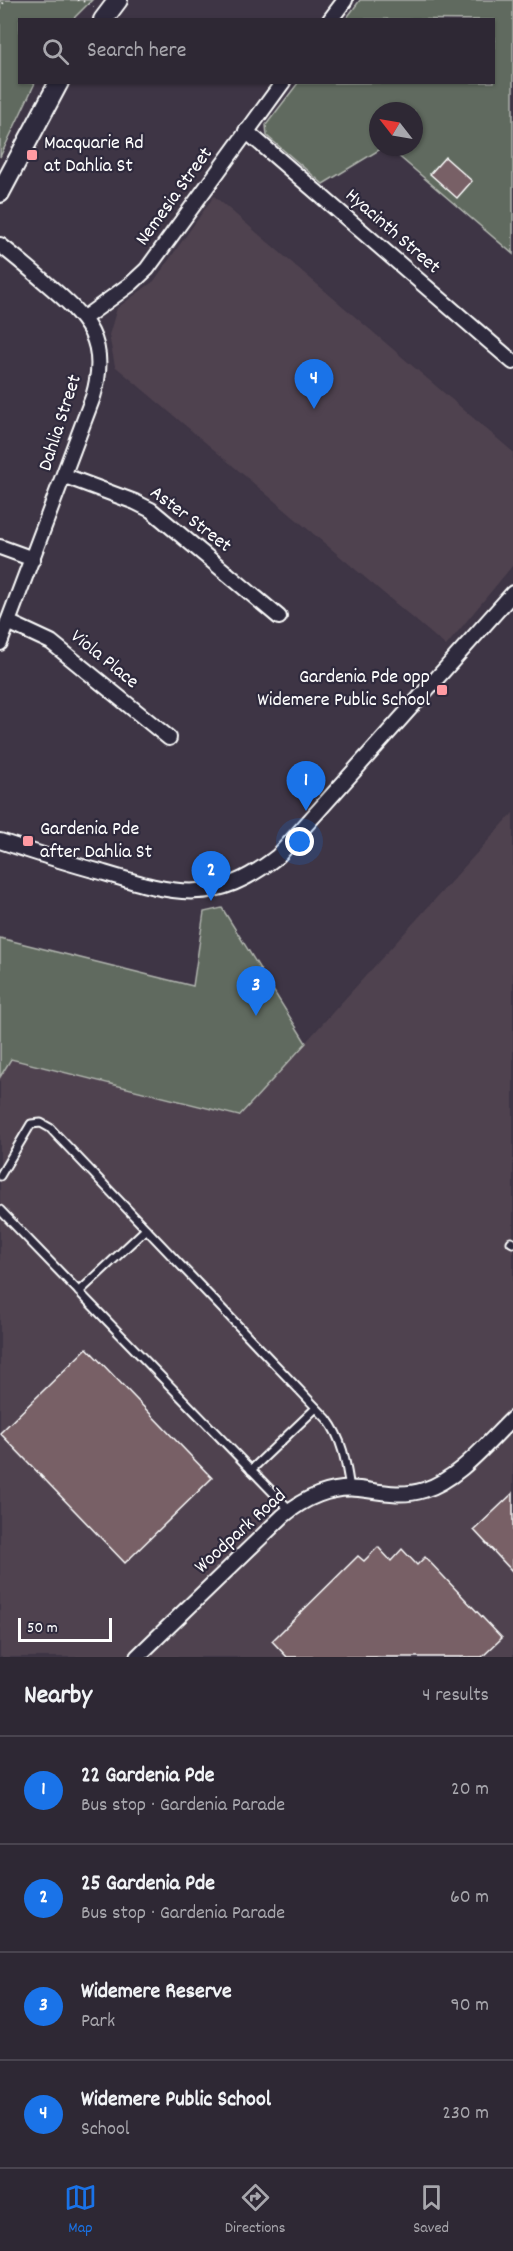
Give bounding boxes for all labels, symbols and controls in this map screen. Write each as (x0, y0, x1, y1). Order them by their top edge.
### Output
search box (18, 18, 495, 84)
icon: search (39, 35, 72, 68)
text: Search here (87, 36, 186, 67)
north arrow (369, 102, 423, 156)
place label: Macquarie Rd at Dahlia St (44, 130, 144, 181)
street label: Nemesia Street (130, 142, 220, 252)
marker: Macquarie Rd at Dahlia St (25, 148, 39, 162)
street label: Hyacinth Street (338, 183, 446, 281)
pin: 4 (294, 360, 334, 409)
street label: Dahlia Street (32, 371, 90, 475)
street label: Aster Street (143, 480, 237, 560)
street label: Viola Place (64, 624, 144, 696)
place label: Gardenia Pde opp Widemere Public School (257, 664, 430, 715)
marker: Gardenia Pde opp Widemere Public School (435, 683, 449, 697)
pin: 1 (286, 762, 326, 811)
place label: Gardenia Pde after Dahlia St (40, 816, 152, 867)
your location (285, 827, 314, 856)
marker: Gardenia Pde after Dahlia St (21, 834, 35, 848)
pin: 2 (192, 852, 230, 901)
pin: 3 (236, 966, 276, 1016)
street label: Woodpark Road (189, 1483, 293, 1581)
scale bar (18, 1615, 112, 1642)
text: 50 m (27, 1617, 58, 1640)
text: Nearby (24, 1678, 92, 1715)
text: 4 results (422, 1682, 489, 1710)
text: 22 Gardenia Pde (81, 1761, 214, 1792)
text: 1 (41, 1776, 46, 1804)
text: 20 m (451, 1776, 489, 1804)
text: Bus stop · Gardenia Parade (81, 1792, 285, 1820)
text: 25 Gardenia Pde (81, 1869, 215, 1900)
text: 2 (39, 1884, 48, 1912)
text: 60 m (450, 1884, 489, 1912)
text: Bus stop · Gardenia Parade (81, 1900, 285, 1928)
text: Widemere Reserve (81, 1977, 232, 2008)
text: 3 (39, 1992, 48, 2020)
text: 90 m (451, 1992, 489, 2020)
text: Park (81, 2008, 115, 2036)
text: Widemere Public School (81, 2085, 271, 2116)
text: 4 (39, 2100, 48, 2128)
text: 230 m (442, 2100, 489, 2128)
text: School (81, 2116, 130, 2144)
tab: Map (64, 2181, 97, 2240)
tab: Directions (225, 2181, 285, 2240)
tab: Saved (413, 2181, 449, 2240)

